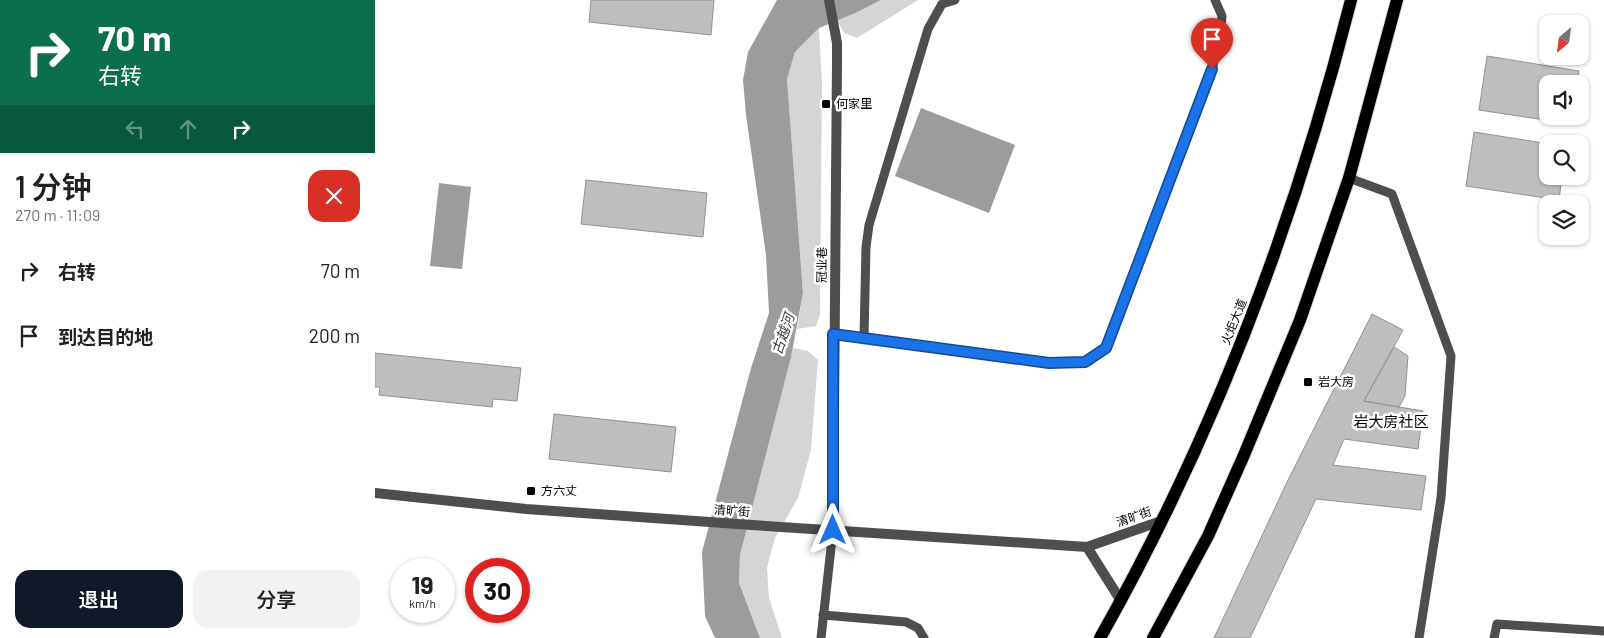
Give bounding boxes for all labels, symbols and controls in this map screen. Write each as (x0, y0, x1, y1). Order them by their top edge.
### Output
north arrow (1539, 15, 1589, 65)
map controls (1539, 15, 1589, 245)
text: 70 m (98, 16, 172, 58)
pin (1191, 18, 1233, 69)
icon: right (15, 20, 80, 85)
icon: arrive (1198, 25, 1226, 53)
text: 右转 (98, 62, 142, 88)
button: sound (1539, 75, 1589, 125)
place label: 何家里 (836, 96, 872, 110)
marker: 何家里 (820, 98, 832, 110)
icon: left (121, 115, 149, 143)
icon: ahead (174, 115, 202, 143)
icon: right (227, 115, 255, 143)
button: search (1539, 135, 1589, 185)
text: 1 分钟 (15, 168, 92, 204)
button: close (308, 170, 360, 222)
button: layers (1539, 195, 1589, 245)
text: 270 m · 11:09 (15, 205, 100, 224)
street label: 冠业巷 (814, 247, 828, 283)
icon: right (15, 257, 43, 285)
text: 70 m (321, 259, 360, 282)
text: 右转 (58, 260, 96, 283)
street label: 火炬大道 (1218, 297, 1249, 347)
water label: 古越河 (768, 308, 798, 356)
icon: arrive (15, 322, 43, 350)
text: 200 m (309, 324, 360, 347)
text: 到达目的地 (58, 325, 153, 348)
place label: 岩大房 (1318, 374, 1354, 388)
marker: 岩大房 (1302, 376, 1314, 388)
district label: 岩大房社区 (1353, 412, 1429, 430)
place label: 方六丈 (541, 483, 577, 497)
marker: 方六丈 (525, 485, 537, 497)
street label: 清旷街 (714, 502, 751, 518)
position arrow (806, 503, 858, 555)
street label: 清旷街 (1114, 504, 1153, 529)
speed limit sign: 30 (465, 558, 530, 623)
text: 19 (411, 569, 434, 599)
button: 退出 (15, 570, 183, 628)
button: 分享 (193, 570, 360, 628)
text: km/h (409, 596, 436, 610)

